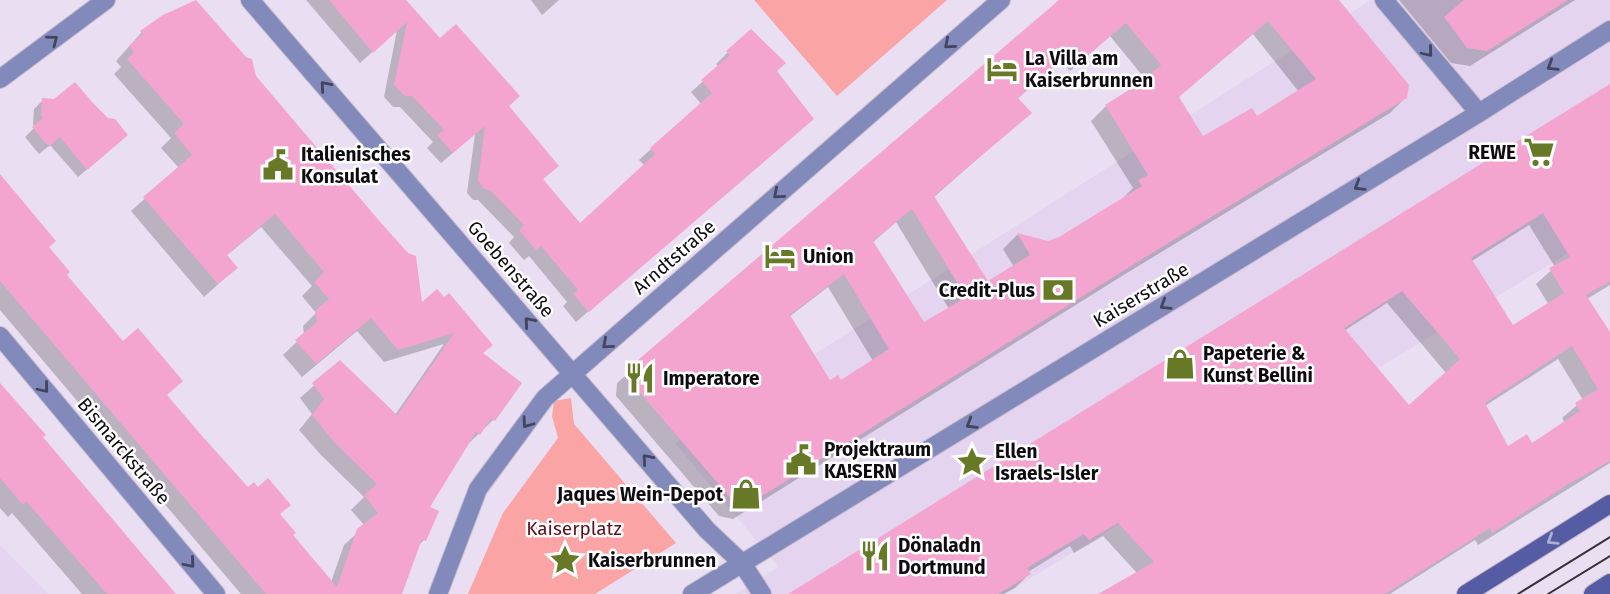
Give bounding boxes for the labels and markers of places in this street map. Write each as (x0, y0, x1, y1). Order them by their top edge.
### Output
place label: La Villa am Kaiserbrunnen (1025, 47, 1153, 92)
hotel icon: La Villa am Kaiserbrunnen (985, 52, 1019, 86)
supermarket icon: REWE (1522, 135, 1556, 169)
place label: REWE (1468, 141, 1516, 164)
place label: Italienisches Konsulat (301, 143, 411, 188)
public building icon: Italienisches Konsulat (261, 148, 295, 182)
hotel icon: Union (763, 239, 797, 273)
place label: Union (803, 245, 854, 268)
bank icon: Credit-Plus (1041, 273, 1075, 307)
place label: Credit-Plus (939, 279, 1035, 302)
place label: Papeterie & Kunst Bellini (1203, 342, 1313, 387)
shop icon: Papeterie & Kunst Bellini (1163, 347, 1197, 381)
restaurant icon: Imperatore (623, 361, 657, 395)
place label: Imperatore (663, 367, 759, 390)
place label: Projektraum KA!SERN (824, 438, 931, 483)
place label: Ellen Israels-Isler (995, 440, 1099, 485)
public building icon: Projektraum KA!SERN (784, 443, 818, 477)
place icon: Ellen Israels-Isler (955, 445, 989, 479)
shop icon: Jaques Wein-Depot (729, 477, 763, 511)
place label: Jaques Wein-Depot (556, 483, 724, 506)
place label: Dönaladn Dortmund (898, 534, 986, 579)
restaurant icon: Dönaladn Dortmund (858, 539, 892, 573)
place icon: Kaiserbrunnen (548, 543, 582, 577)
place label: Kaiserbrunnen (588, 549, 716, 572)

